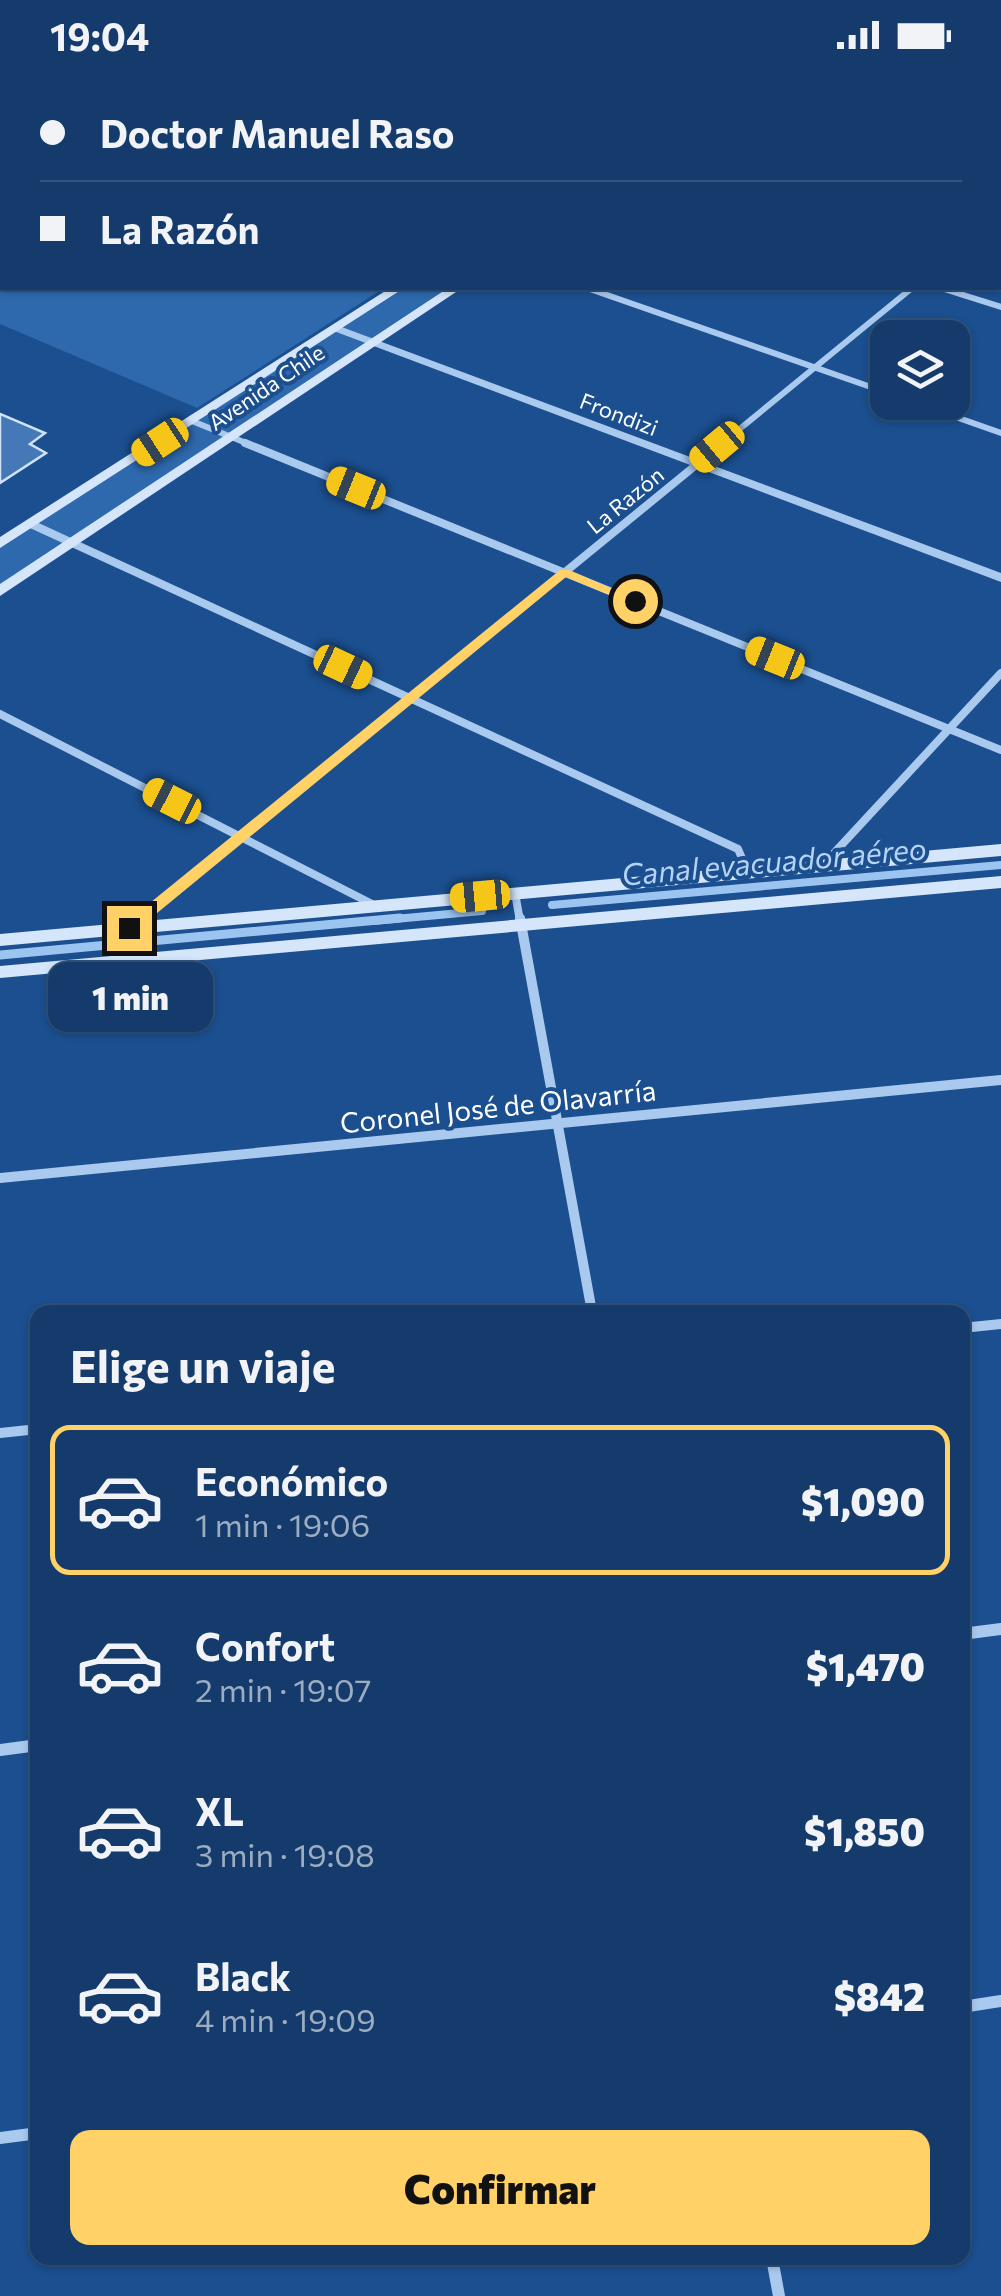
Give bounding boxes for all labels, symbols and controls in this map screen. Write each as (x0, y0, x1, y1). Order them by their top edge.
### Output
text: 19:04 (50, 12, 149, 59)
text: Doctor Manuel Raso (100, 109, 455, 156)
text: La Razón (100, 205, 260, 252)
map controls (870, 320, 970, 420)
button: layers (870, 320, 970, 420)
street label: Avenida Chile (203, 338, 329, 436)
street label: Frondizi (576, 387, 662, 441)
car (127, 413, 193, 471)
car (684, 416, 750, 478)
street label: La Razón (581, 461, 669, 539)
car (323, 463, 389, 513)
route start (613, 579, 658, 624)
car (742, 633, 808, 683)
car (309, 641, 377, 693)
car (138, 774, 206, 828)
water label: Canal evacuador aéreo (620, 828, 928, 892)
car (449, 878, 511, 914)
route end (107, 906, 152, 951)
callout: 1 min (46, 963, 212, 1033)
text: 1 min (92, 977, 169, 1017)
street label: Coronel José de Olavarría (338, 1072, 658, 1140)
text: Elige un viaje (70, 1337, 335, 1392)
icon: car (75, 1455, 165, 1545)
text: Económico (195, 1457, 388, 1504)
text: $1,090 (801, 1477, 925, 1524)
text: 1 min · 19:06 (195, 1504, 370, 1544)
icon: car (75, 1620, 165, 1710)
text: Confort (195, 1622, 335, 1669)
text: $1,470 (806, 1642, 925, 1689)
text: 2 min · 19:07 (195, 1669, 371, 1709)
icon: car (75, 1785, 165, 1875)
text: XL (195, 1787, 244, 1834)
text: $1,850 (804, 1807, 925, 1854)
text: 3 min · 19:08 (195, 1834, 375, 1874)
icon: car (75, 1950, 165, 2040)
text: Black (195, 1952, 291, 1999)
text: $842 (834, 1972, 925, 2019)
text: 4 min · 19:09 (195, 1999, 376, 2039)
button: Confirmar (70, 2130, 930, 2245)

